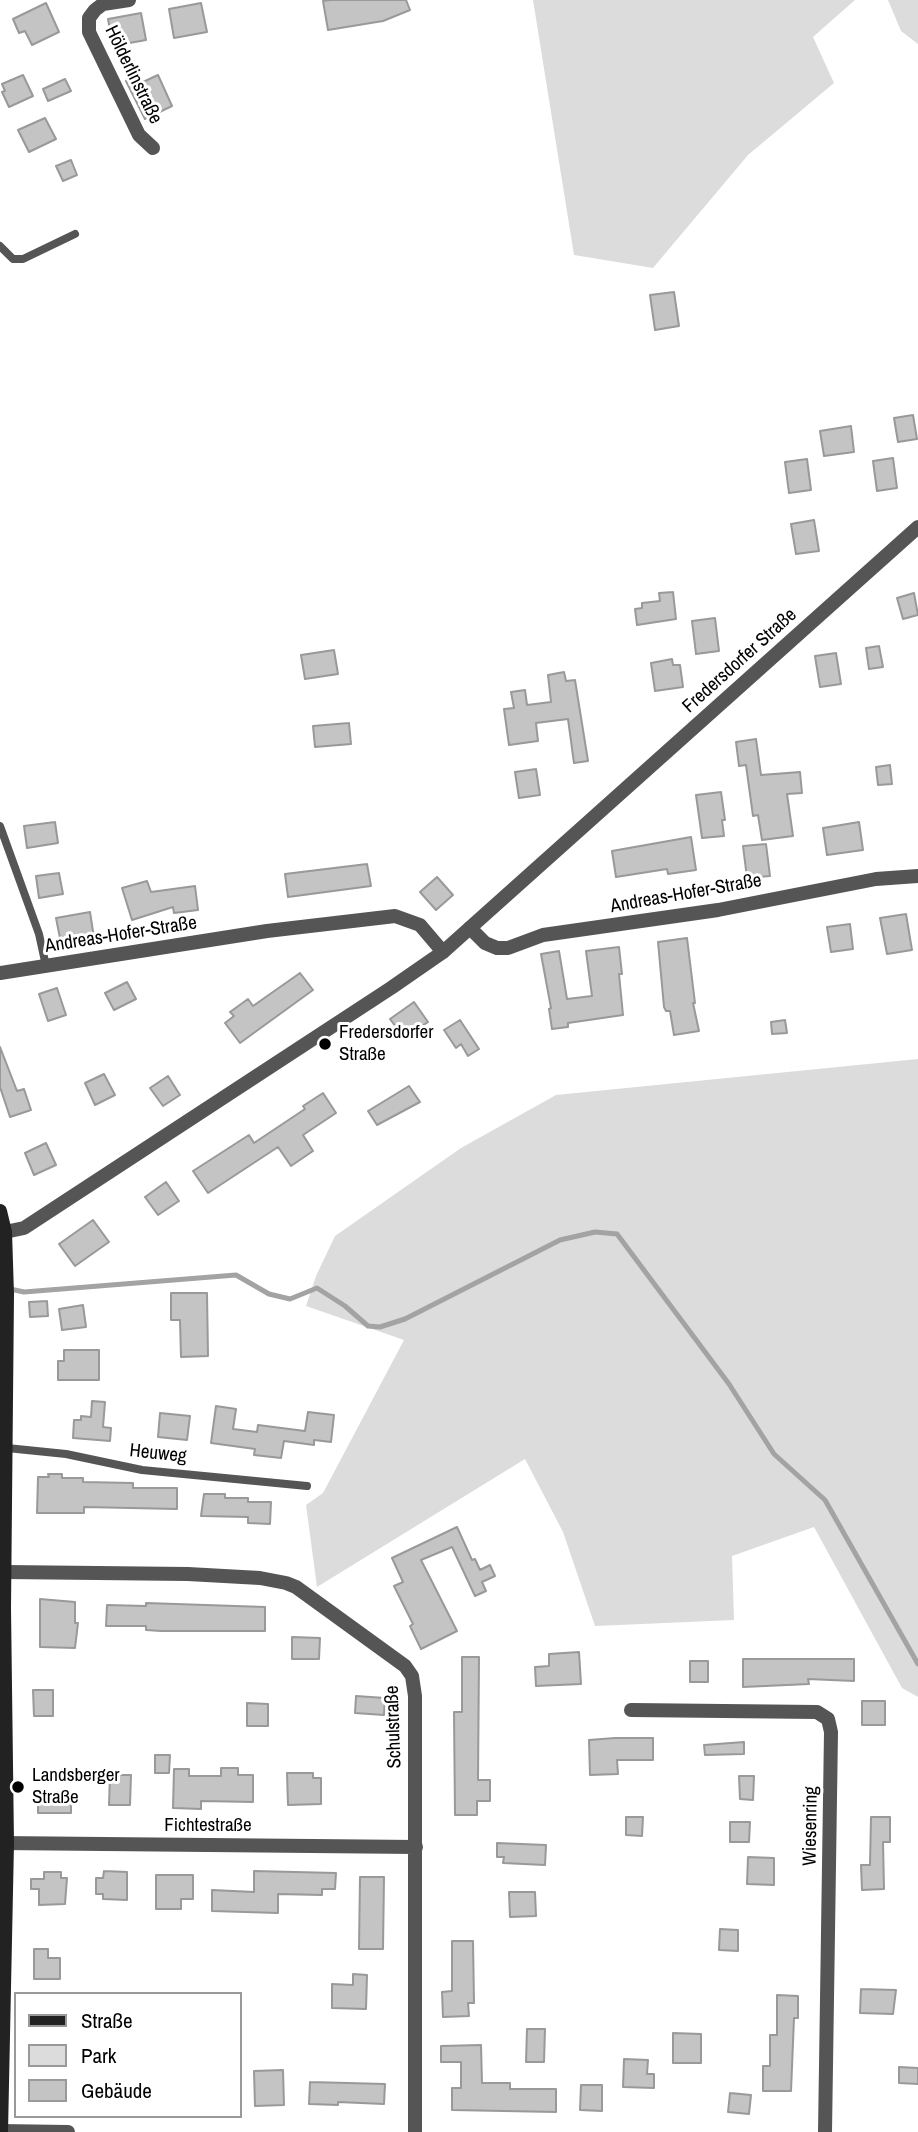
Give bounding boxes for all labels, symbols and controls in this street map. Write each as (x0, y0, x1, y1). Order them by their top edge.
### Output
street label: Hölderlinstraße (99, 22, 167, 128)
street label: Fredersdorfer Straße (678, 604, 802, 718)
street label: Andreas-Hofer-Straße (609, 869, 763, 919)
street label: Andreas-Hofer-Straße (44, 912, 198, 958)
place label: Fredersdorfer Straße (339, 1022, 433, 1066)
marker: Fredersdorfer Straße (317, 1036, 333, 1052)
street label: Heuweg (128, 1440, 188, 1468)
street label: Schulstraße (381, 1685, 407, 1769)
place label: Landsberger Straße (32, 1765, 119, 1809)
marker: Landsberger Straße (10, 1779, 26, 1795)
street label: Wiesenring (799, 1786, 823, 1866)
street label: Fichtestraße (164, 1815, 252, 1837)
legend (14, 1992, 242, 2118)
text: Straße (81, 2006, 133, 2035)
text: Park (81, 2041, 116, 2070)
text: Gebäude (81, 2076, 152, 2105)

